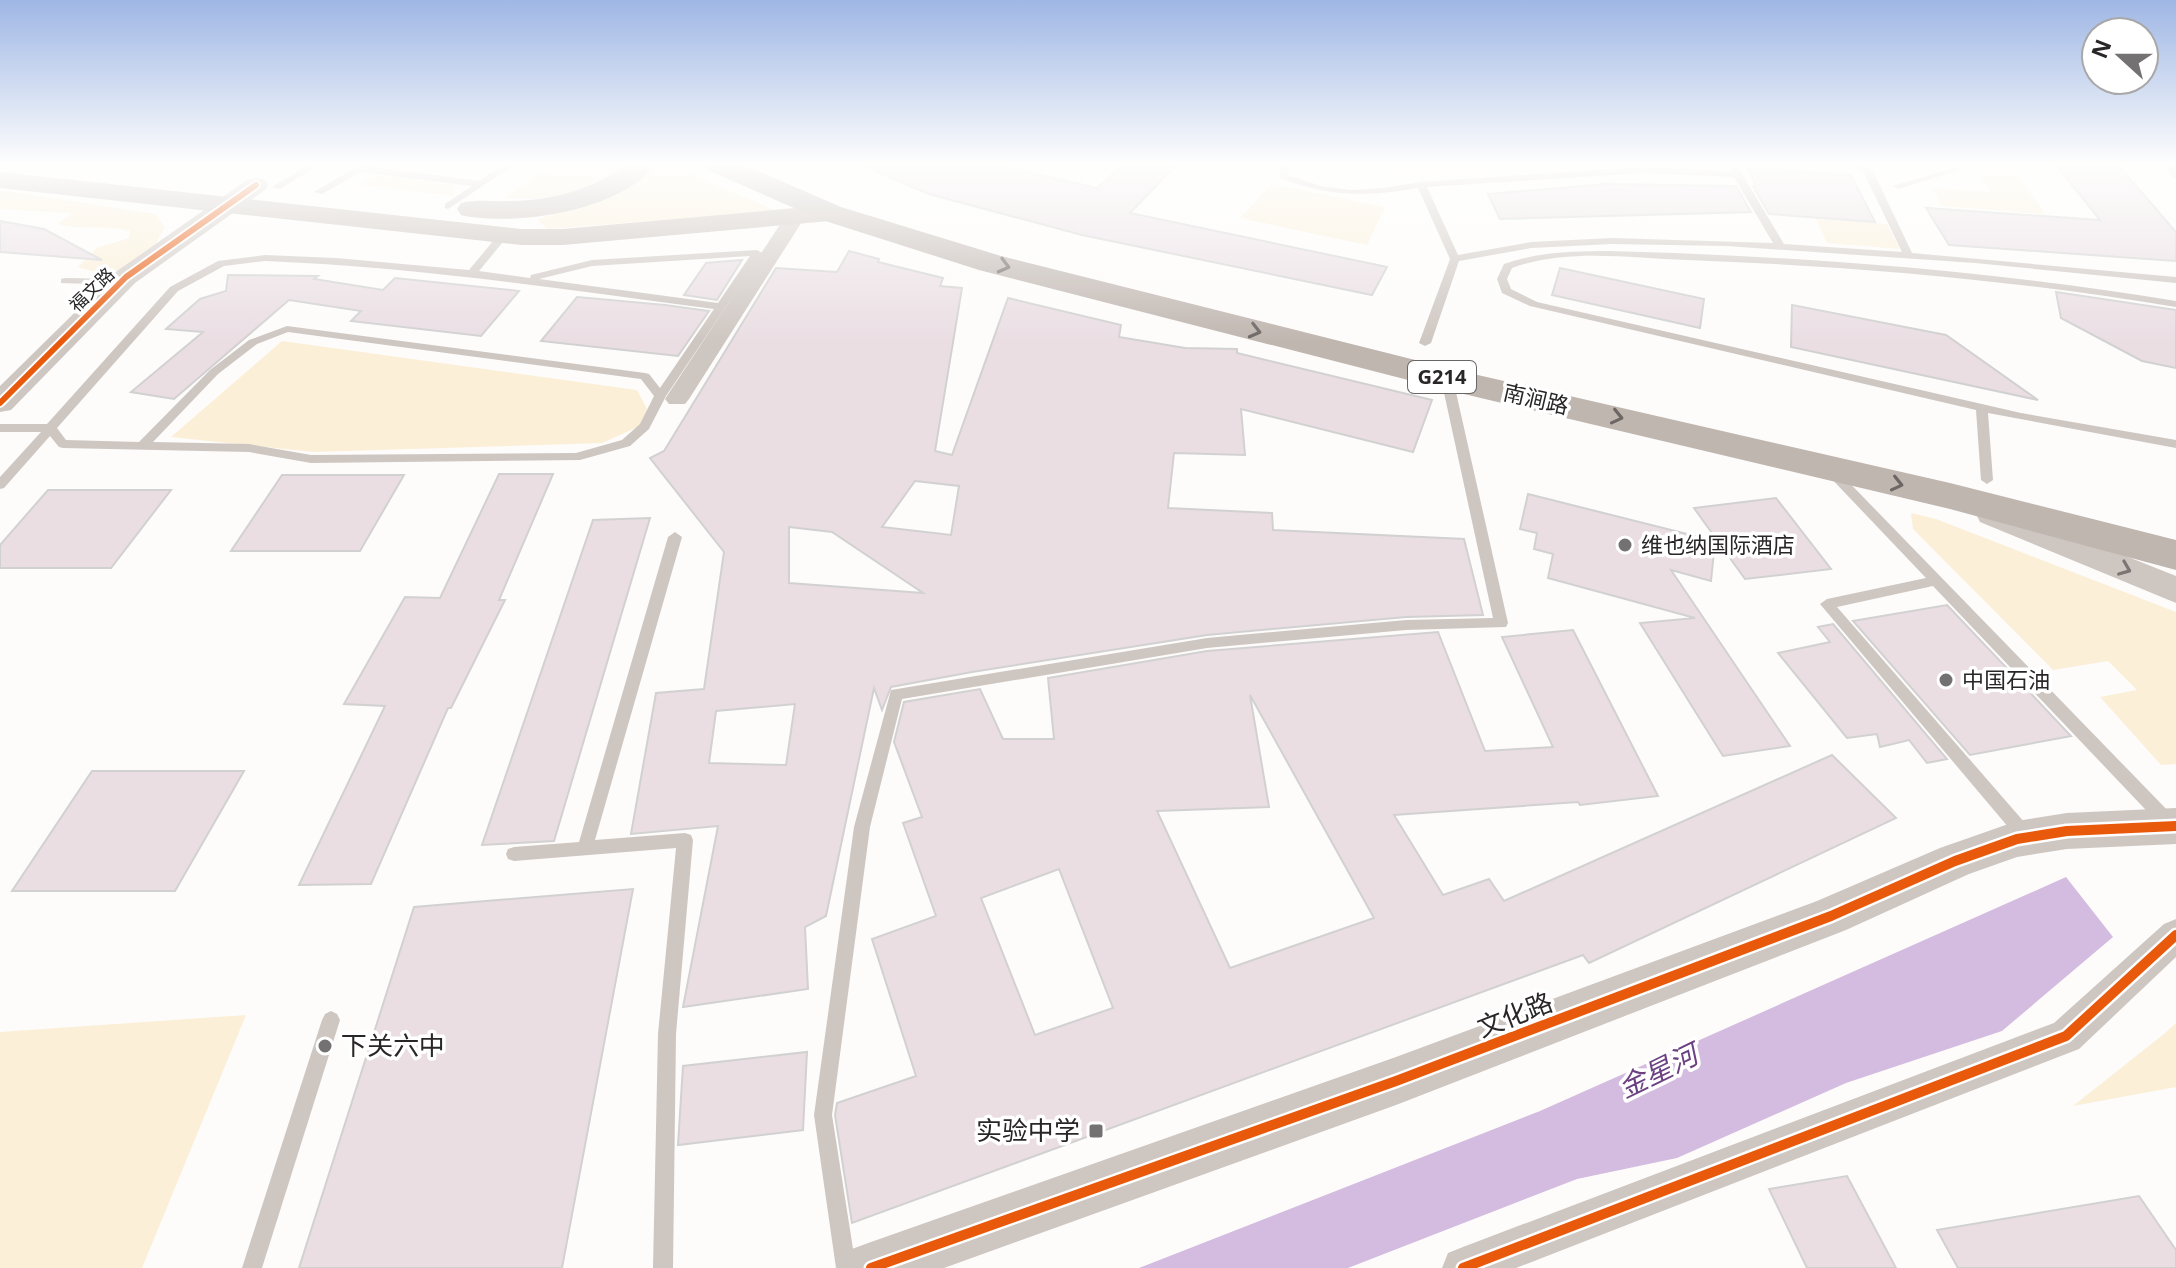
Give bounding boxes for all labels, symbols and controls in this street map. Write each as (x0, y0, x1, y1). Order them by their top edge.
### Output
north arrow (2080, 16, 2160, 96)
text: N (2083, 35, 2118, 62)
one-way arrow (996, 257, 1010, 274)
street label: 福文路 (64, 262, 119, 317)
one-way arrow (1248, 321, 1262, 338)
road number: G214 (1408, 361, 1476, 393)
street label: 南涧路 (1501, 376, 1572, 420)
one-way arrow (1610, 408, 1624, 425)
one-way arrow (1890, 475, 1904, 492)
place label: 维也纳国际酒店 (1641, 529, 1795, 559)
marker: 维也纳国际酒店 (1616, 536, 1634, 554)
one-way arrow (2118, 559, 2132, 576)
place label: 中国石油 (1962, 664, 2050, 694)
marker: 中国石油 (1937, 671, 1955, 689)
street label: 文化路 (1472, 983, 1558, 1045)
place label: 下关六中 (341, 1027, 445, 1063)
water label: 金星河 (1611, 1032, 1708, 1106)
marker: 下关六中 (316, 1037, 334, 1055)
place label: 实验中学 (976, 1112, 1080, 1148)
marker: 实验中学 (1087, 1122, 1105, 1140)

